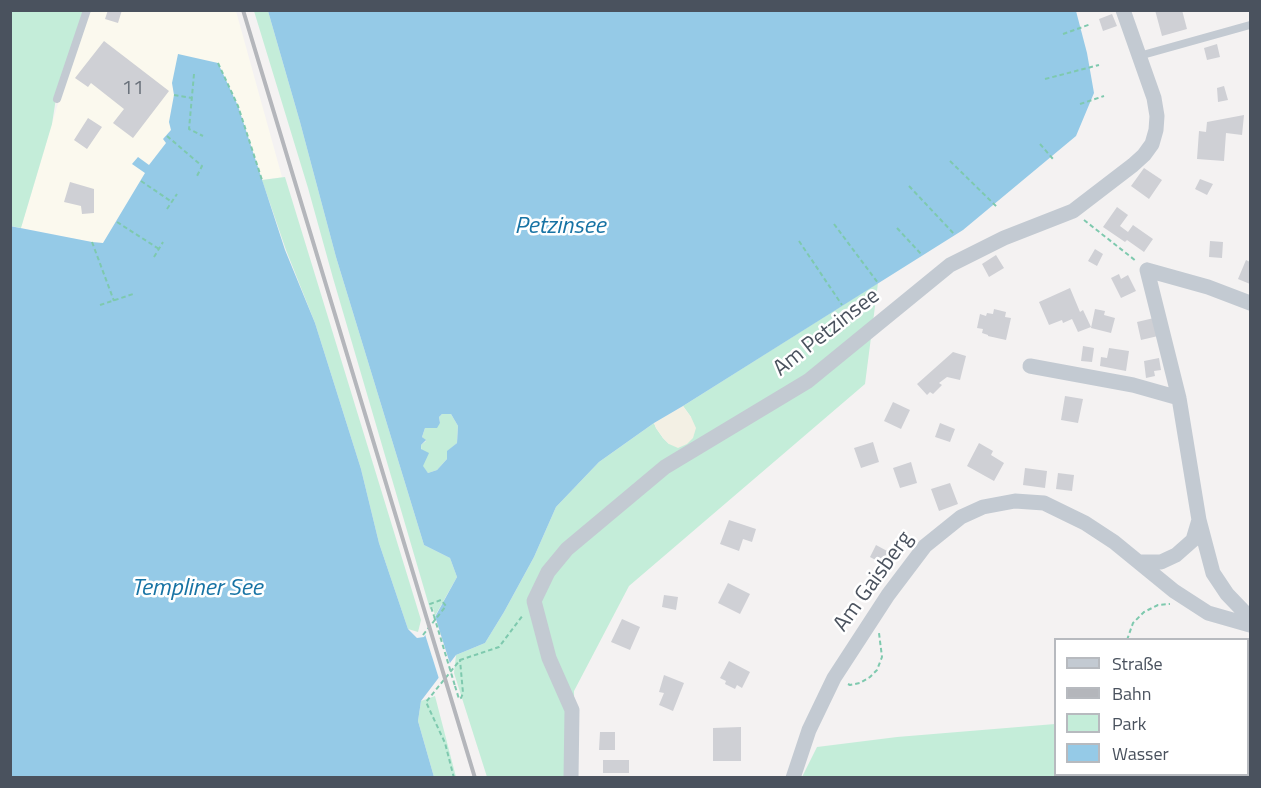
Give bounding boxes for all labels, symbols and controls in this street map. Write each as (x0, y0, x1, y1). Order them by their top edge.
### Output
house number: 11 (122, 77, 144, 101)
water label: Petzinsee (514, 213, 606, 241)
street label: Am Petzinsee (769, 283, 885, 383)
street label: Am Gaisberg (829, 527, 919, 637)
water label: Templiner See (131, 575, 263, 603)
legend (1054, 638, 1249, 776)
text: Straße (1112, 650, 1163, 677)
text: Bahn (1112, 680, 1151, 707)
text: Park (1112, 710, 1146, 737)
text: Wasser (1112, 740, 1169, 767)

